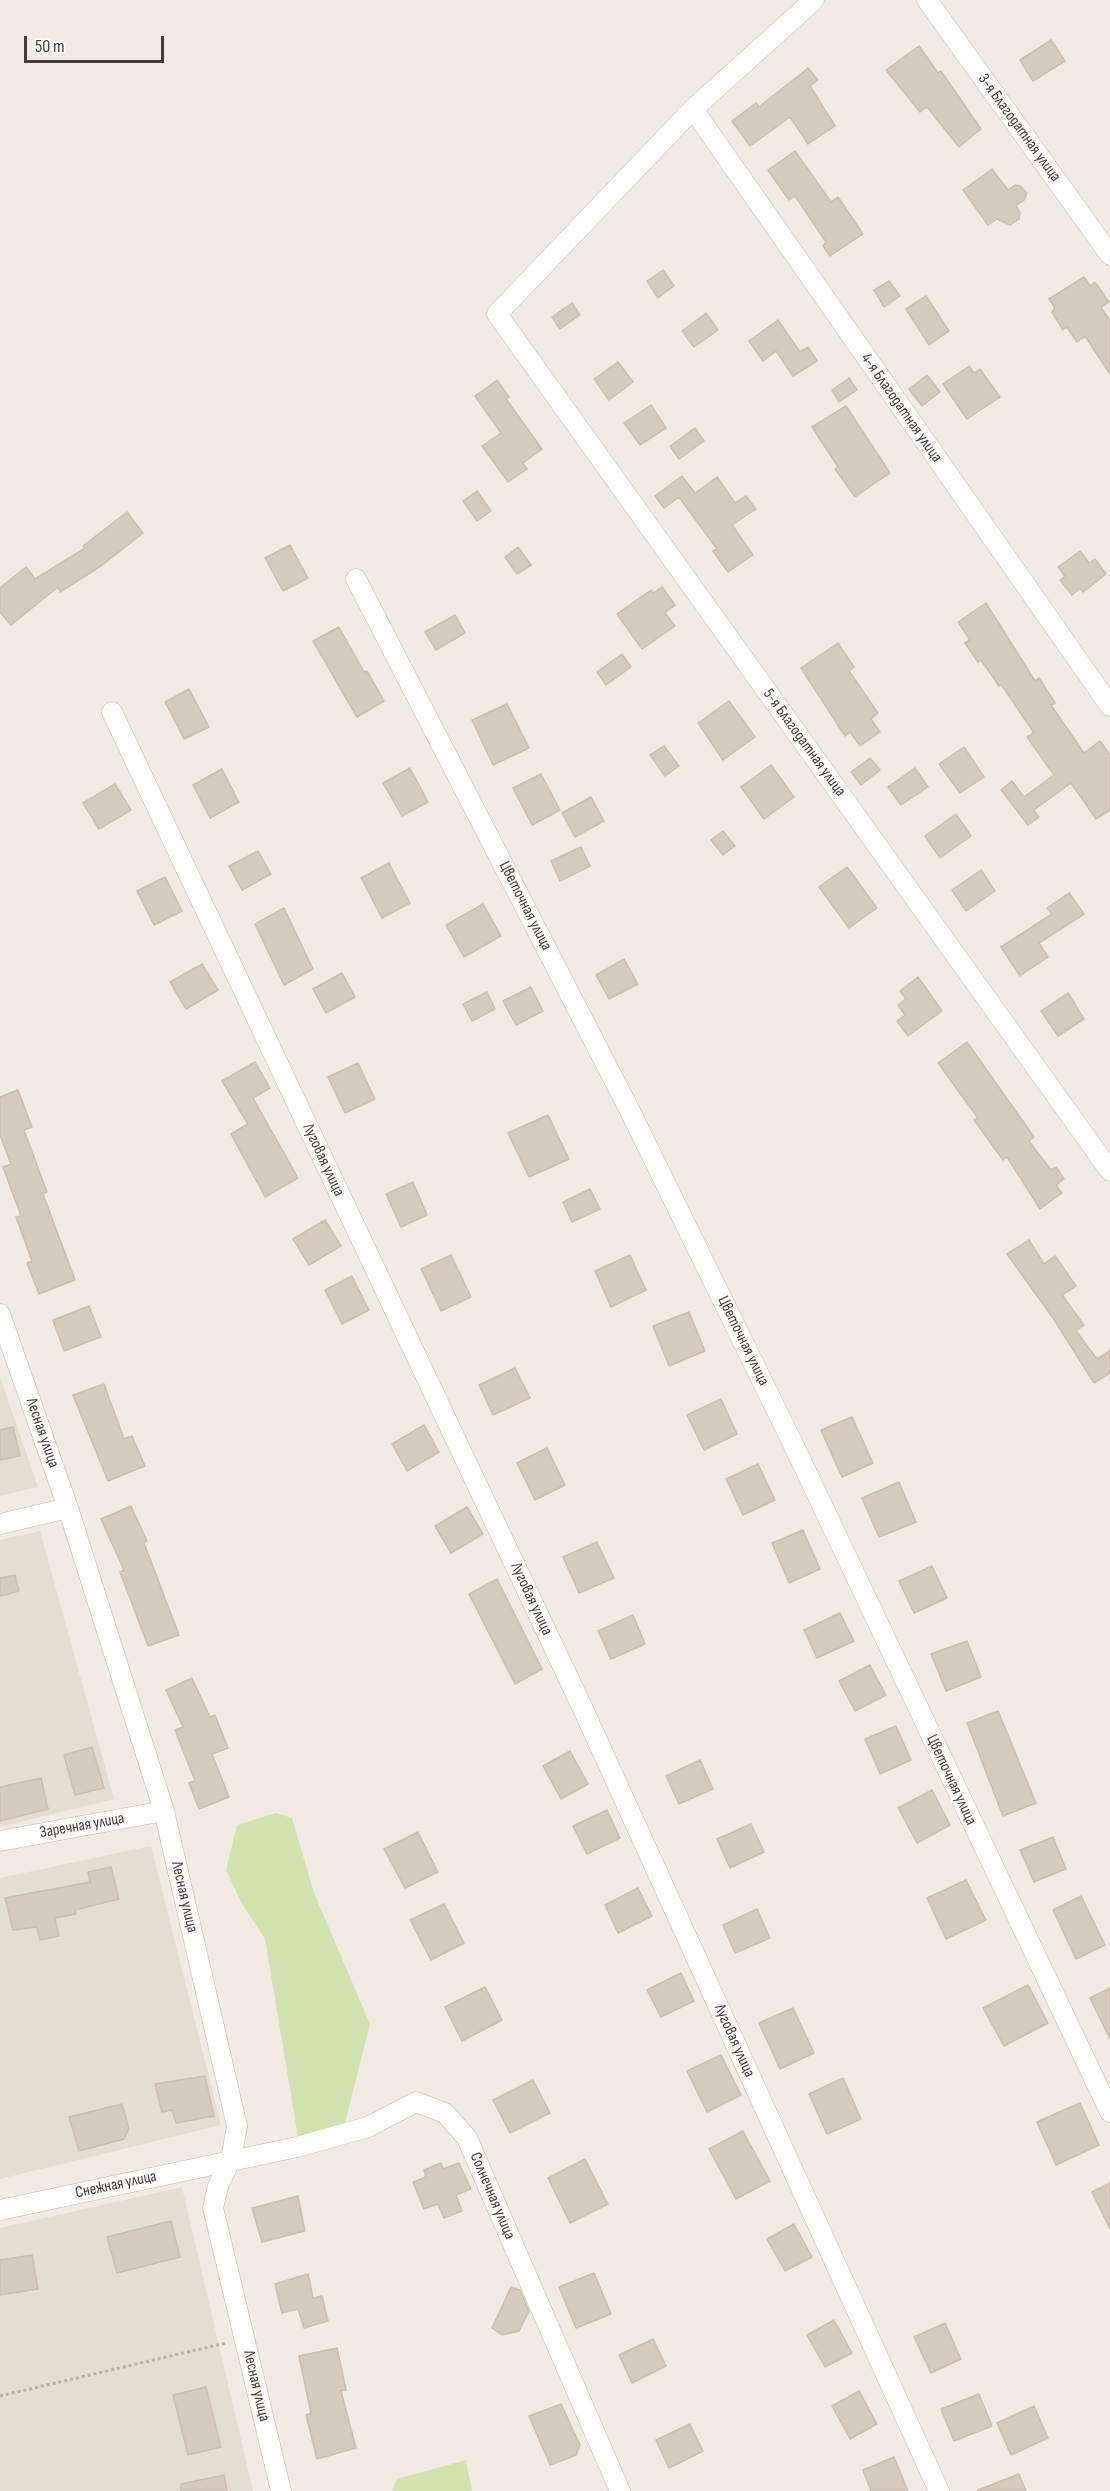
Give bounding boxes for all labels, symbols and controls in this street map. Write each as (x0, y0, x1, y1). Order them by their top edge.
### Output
scale bar (27, 24, 166, 62)
text: 50 m (35, 36, 65, 57)
street label: 3-я Благодатная улица (973, 70, 1065, 186)
street label: 4-я Благодатная улица (856, 350, 946, 466)
street label: 5-я Благодатная улица (758, 685, 850, 801)
street label: Цветочная улица (494, 858, 556, 954)
street label: Луговая улица (298, 1121, 348, 1199)
street label: Цветочная улица (713, 1293, 773, 1389)
street label: Лесная улица (21, 1396, 63, 1470)
street label: Луговая улица (506, 1560, 556, 1638)
street label: Цветочная улица (922, 1732, 980, 1828)
street label: Заречная улица (38, 1809, 126, 1843)
street label: Лесная улица (166, 1859, 202, 1935)
street label: Луговая улица (709, 2002, 759, 2080)
street label: Солнечная улица (465, 2150, 519, 2242)
street label: Снежная улица (74, 2167, 158, 2203)
street label: Лесная улица (238, 2348, 274, 2424)

